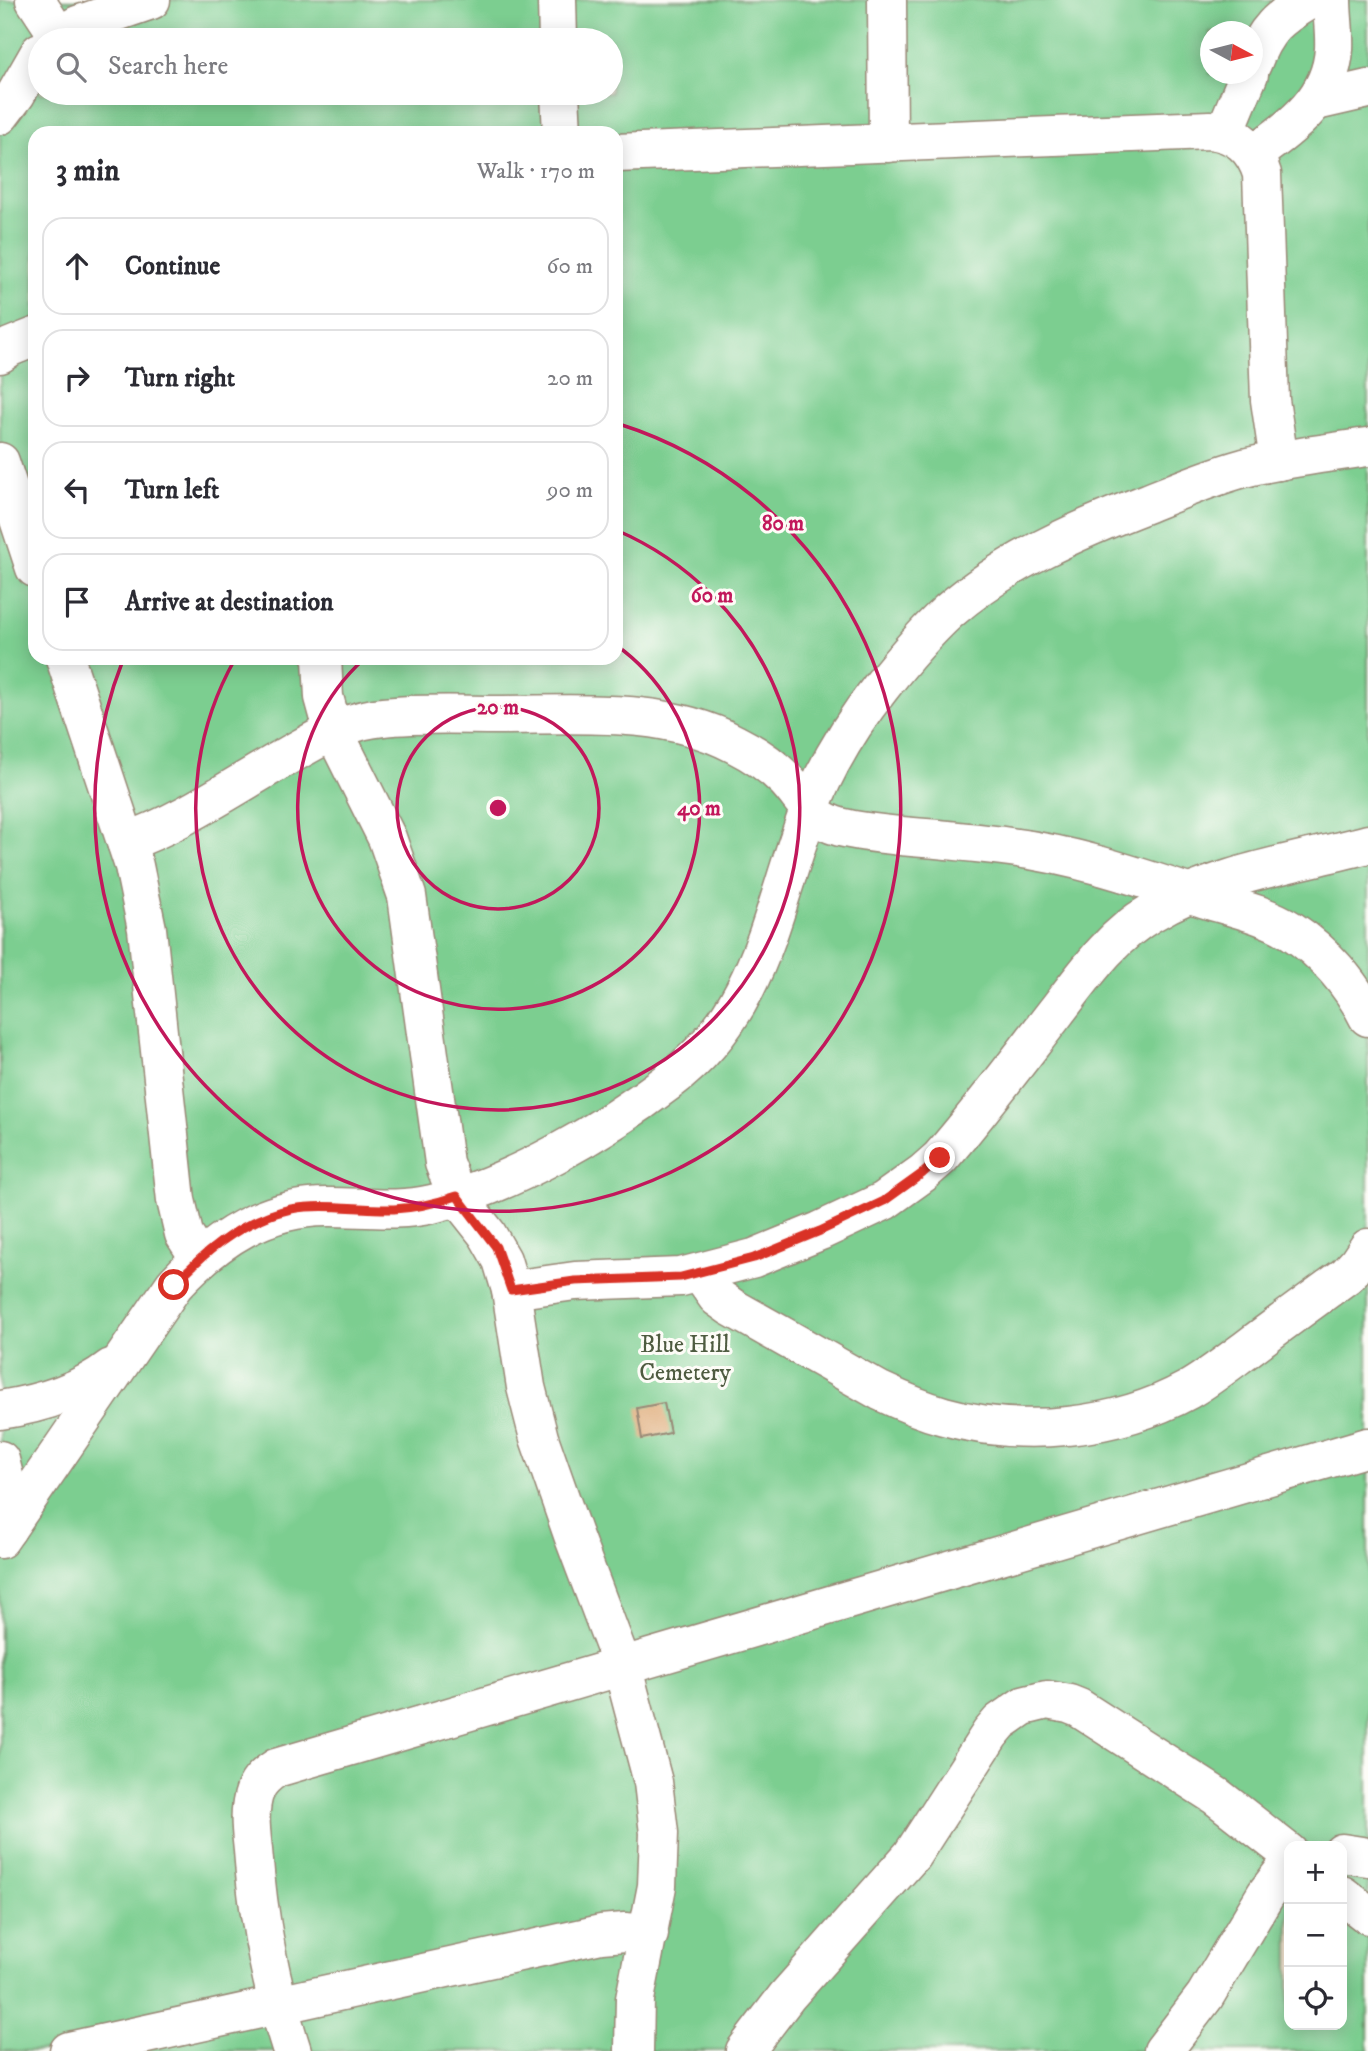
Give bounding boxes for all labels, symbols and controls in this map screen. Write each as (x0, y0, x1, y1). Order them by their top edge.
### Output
north arrow (1200, 21, 1263, 84)
search box (28, 28, 623, 105)
icon: search (52, 48, 90, 86)
text: Search here (108, 50, 228, 83)
text: 3 min (56, 153, 120, 190)
text: Walk · 170 m (477, 157, 595, 186)
icon: ahead (58, 247, 96, 285)
text: Continue (125, 250, 220, 283)
text: 60 m (546, 252, 593, 281)
icon: right (58, 359, 96, 397)
text: Turn right (125, 362, 235, 395)
text: 20 m (547, 364, 593, 393)
icon: left (58, 471, 96, 509)
text: Turn left (125, 474, 219, 507)
text: 90 m (547, 476, 593, 505)
text: 80 m (762, 511, 804, 537)
icon: arrive (58, 583, 96, 621)
text: 60 m (691, 583, 733, 609)
text: Arrive at destination (125, 586, 334, 619)
text: 20 m (477, 695, 519, 721)
centre of rings (486, 796, 510, 820)
text: 40 m (677, 796, 721, 822)
route end (924, 1142, 955, 1173)
route start (158, 1269, 189, 1300)
park label: Blue Hill Cemetery (639, 1330, 731, 1388)
map controls (1284, 1841, 1347, 2030)
button: + (1284, 1841, 1347, 1904)
button: − (1284, 1904, 1347, 1967)
button: locate (1284, 1967, 1347, 2030)

